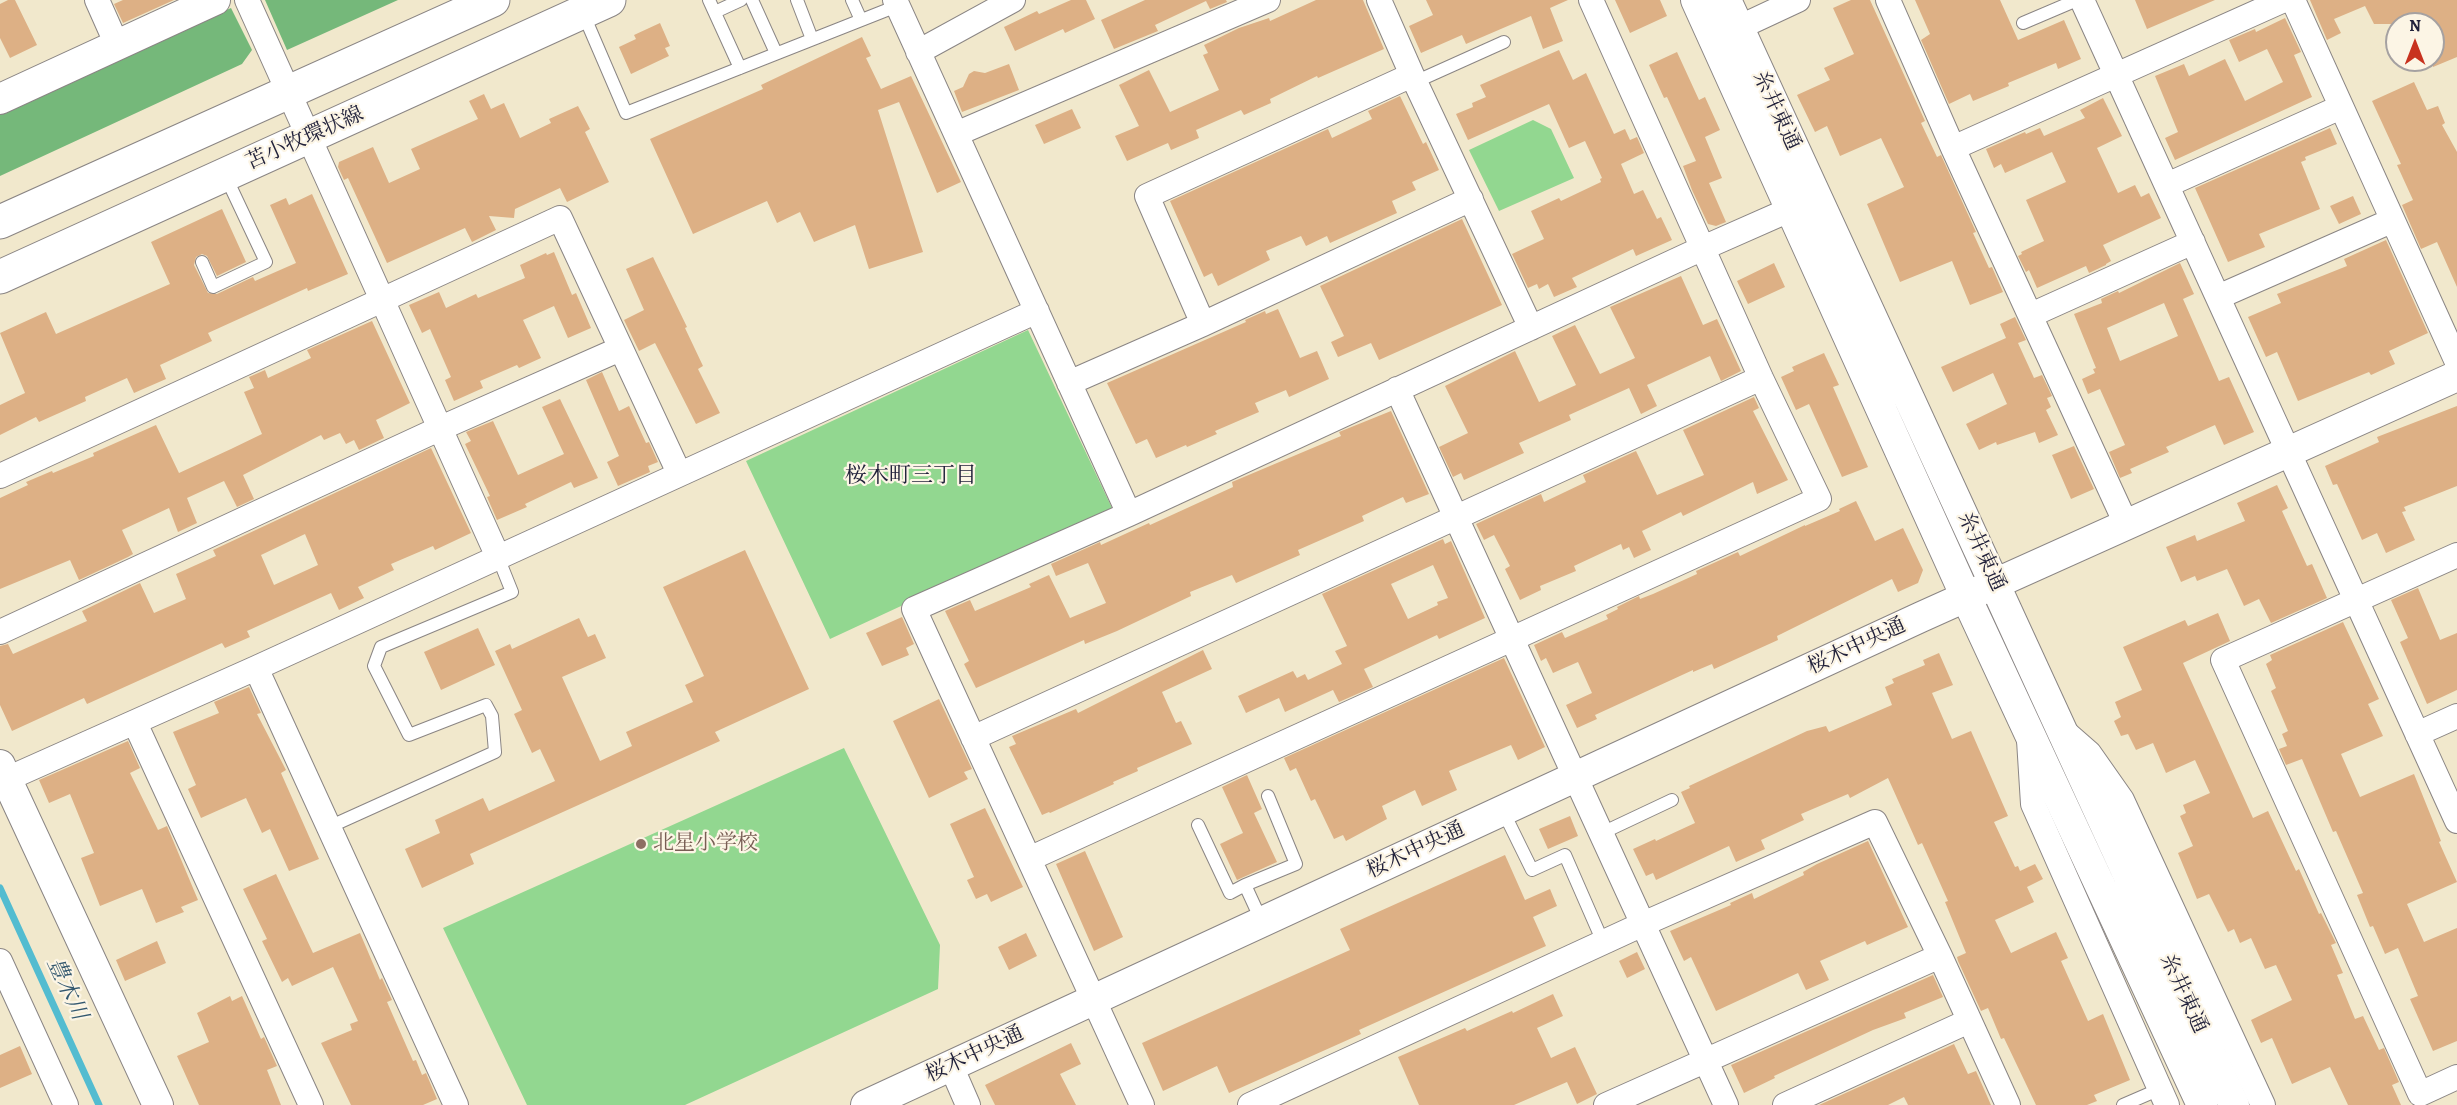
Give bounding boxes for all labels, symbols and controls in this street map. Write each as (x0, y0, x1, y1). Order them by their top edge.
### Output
north arrow (2385, 12, 2445, 72)
text: N (2409, 15, 2421, 37)
street label: 糸井東通 (1747, 68, 1805, 154)
street label: 苫小牧環状線 (242, 102, 368, 176)
district label: 桜木町三丁目 (845, 464, 977, 490)
street label: 糸井東通 (1952, 509, 2010, 595)
street label: 桜木中央通 (1804, 613, 1910, 681)
street label: 桜木中央通 (1363, 817, 1469, 885)
place label: 北星小学校 (653, 831, 758, 857)
marker: 北星小学校 (634, 837, 648, 851)
street label: 糸井東通 (2154, 951, 2212, 1037)
water label: 豊木川 (40, 954, 92, 1024)
street label: 桜木中央通 (922, 1021, 1028, 1089)

